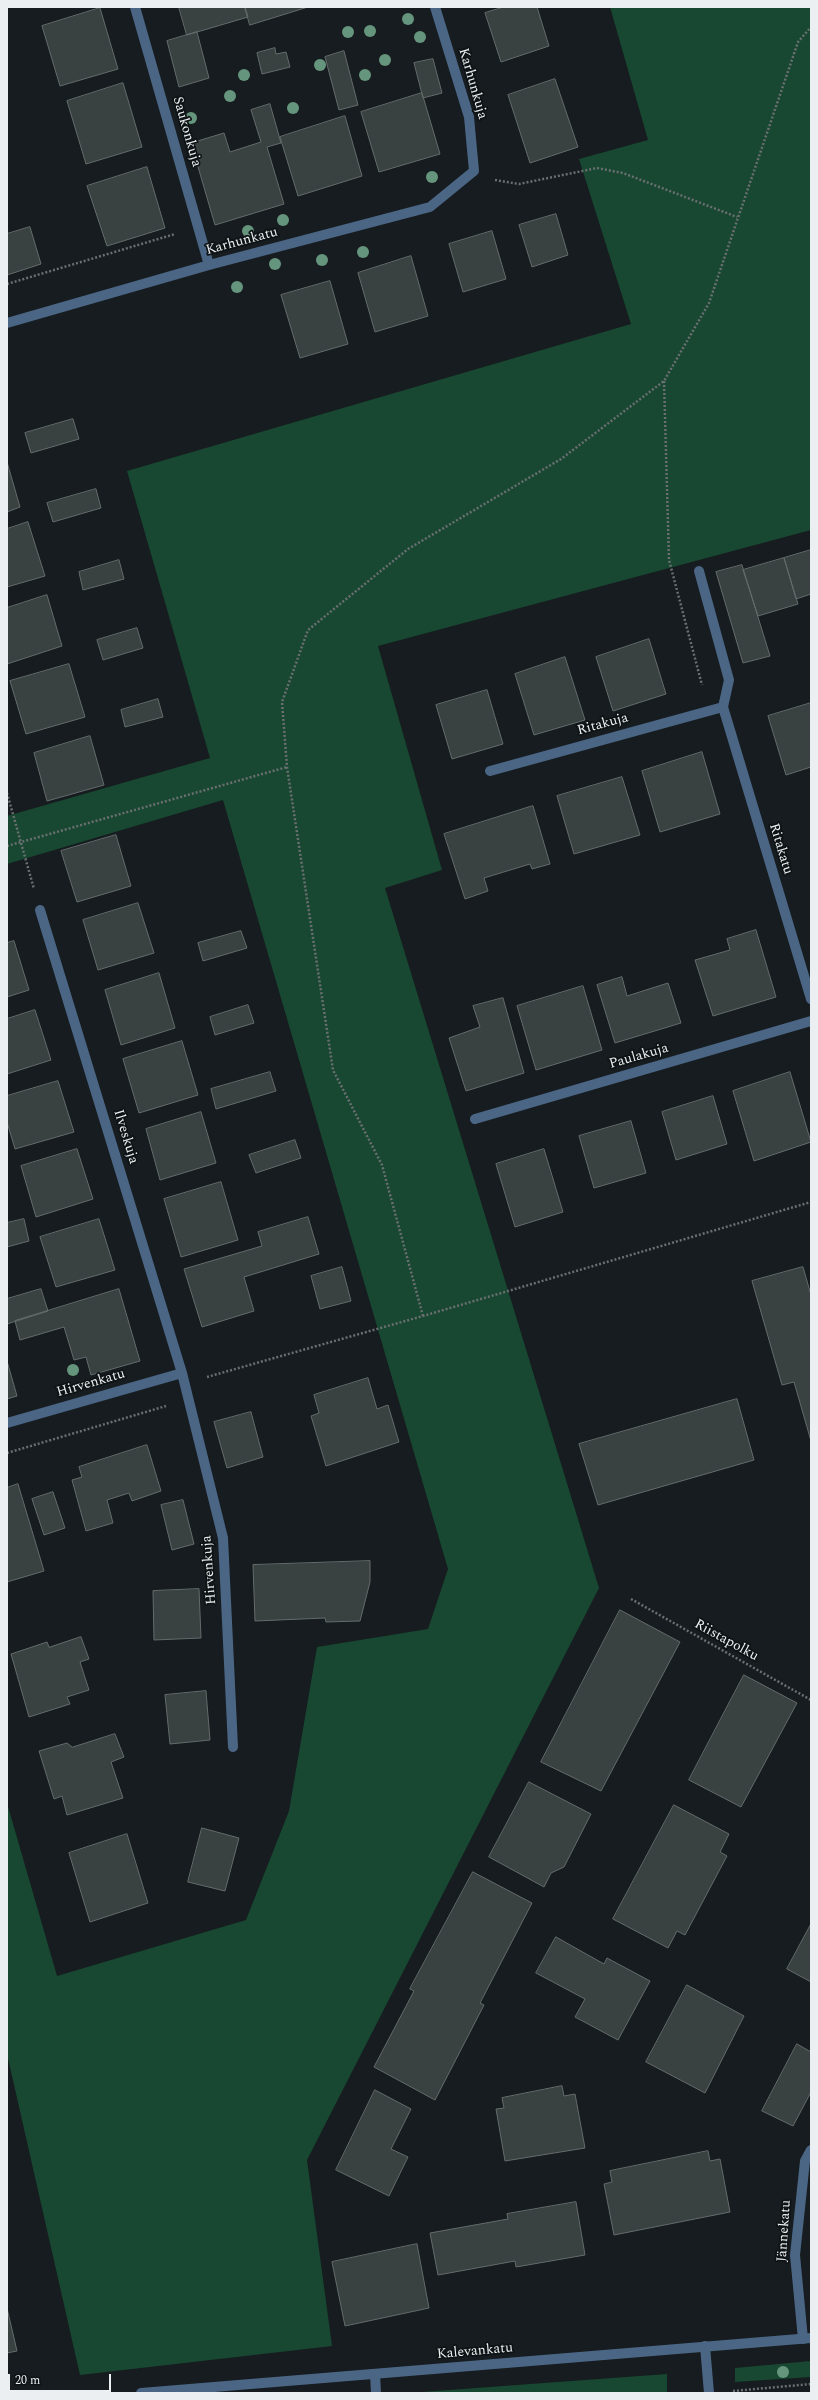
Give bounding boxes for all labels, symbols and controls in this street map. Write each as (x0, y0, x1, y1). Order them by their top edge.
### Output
street label: Karhunkuja (454, 47, 490, 121)
street label: Saukonkuja (168, 95, 204, 169)
street label: Karhunkatu (204, 224, 280, 260)
street label: Ritakuja (576, 710, 630, 740)
street label: Ritakatu (764, 821, 796, 877)
street label: Paulakuja (607, 1041, 671, 1073)
street label: Ilveskuja (109, 1108, 141, 1166)
street label: Hirvenkatu (55, 1366, 127, 1402)
street label: Hirvenkuja (199, 1535, 221, 1605)
street label: Riistapolku (691, 1616, 761, 1666)
street label: Jännekatu (774, 2199, 796, 2263)
street label: Kalevankatu (436, 2340, 514, 2364)
scale bar (10, 2366, 113, 2392)
text: 20 m (15, 2371, 40, 2390)

